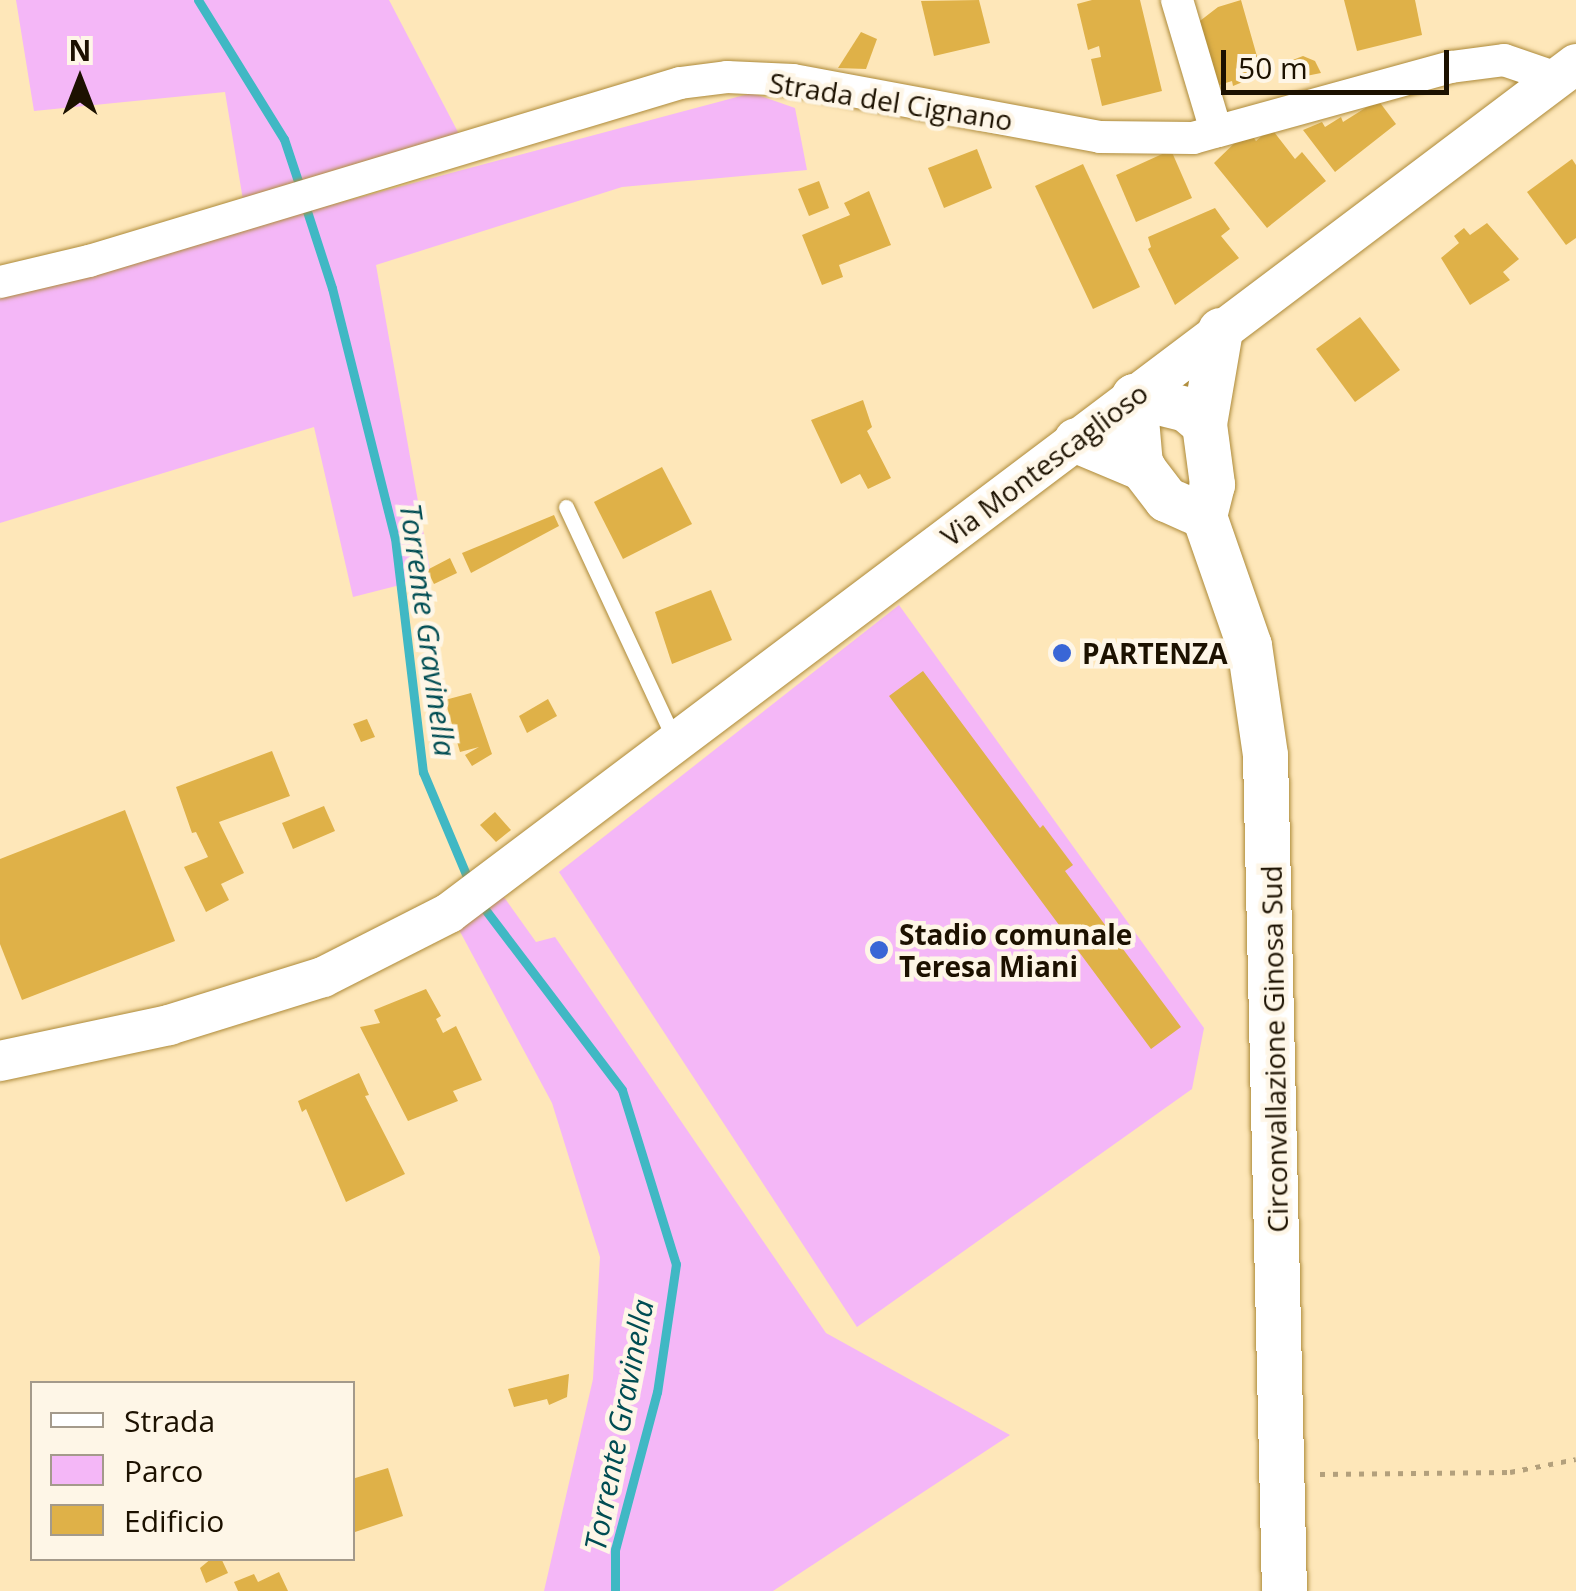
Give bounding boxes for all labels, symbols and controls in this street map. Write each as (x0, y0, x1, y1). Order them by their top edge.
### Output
north arrow (30, 30, 130, 130)
scale bar (1226, 30, 1454, 92)
text: N (69, 31, 91, 69)
text: 50 m (1238, 47, 1308, 88)
street label: Strada del Cignano (767, 65, 1015, 137)
street label: Via Montescaglioso (934, 375, 1154, 553)
water label: Torrente Gravinella (392, 501, 464, 759)
place label: PARTENZA (1082, 636, 1228, 670)
marker: PARTENZA (1051, 642, 1073, 664)
street label: Circonvallazione Ginosa Sud (1254, 865, 1294, 1233)
place label: Stadio comunale Teresa Miani (899, 917, 1132, 983)
marker: Stadio comunale Teresa Miani (868, 939, 890, 961)
water label: Torrente Gravinella (577, 1296, 661, 1554)
legend (30, 1381, 355, 1561)
text: Strada (124, 1400, 215, 1441)
text: Parco (124, 1450, 203, 1491)
text: Edificio (124, 1500, 224, 1541)

